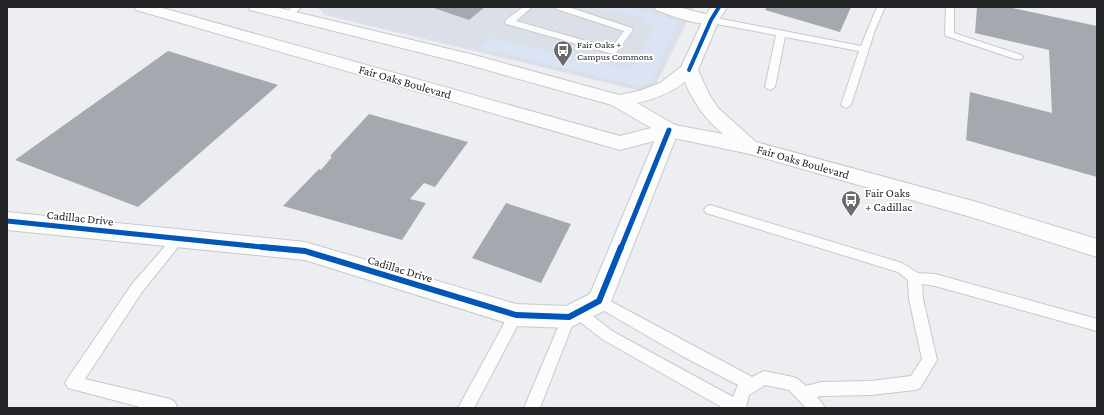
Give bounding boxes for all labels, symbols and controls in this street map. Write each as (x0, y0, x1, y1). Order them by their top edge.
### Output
bus stop icon: Fair Oaks + Campus Commons (552, 39, 574, 67)
place label: Fair Oaks + Campus Commons (577, 39, 653, 62)
street label: Fair Oaks Boulevard (357, 62, 454, 102)
street label: Fair Oaks Boulevard (755, 142, 852, 182)
place label: Fair Oaks + Cadillac (865, 186, 912, 214)
bus stop icon: Fair Oaks + Cadillac (840, 189, 862, 217)
street label: Cadillac Drive (46, 208, 114, 228)
street label: Cadillac Drive (366, 252, 434, 286)

